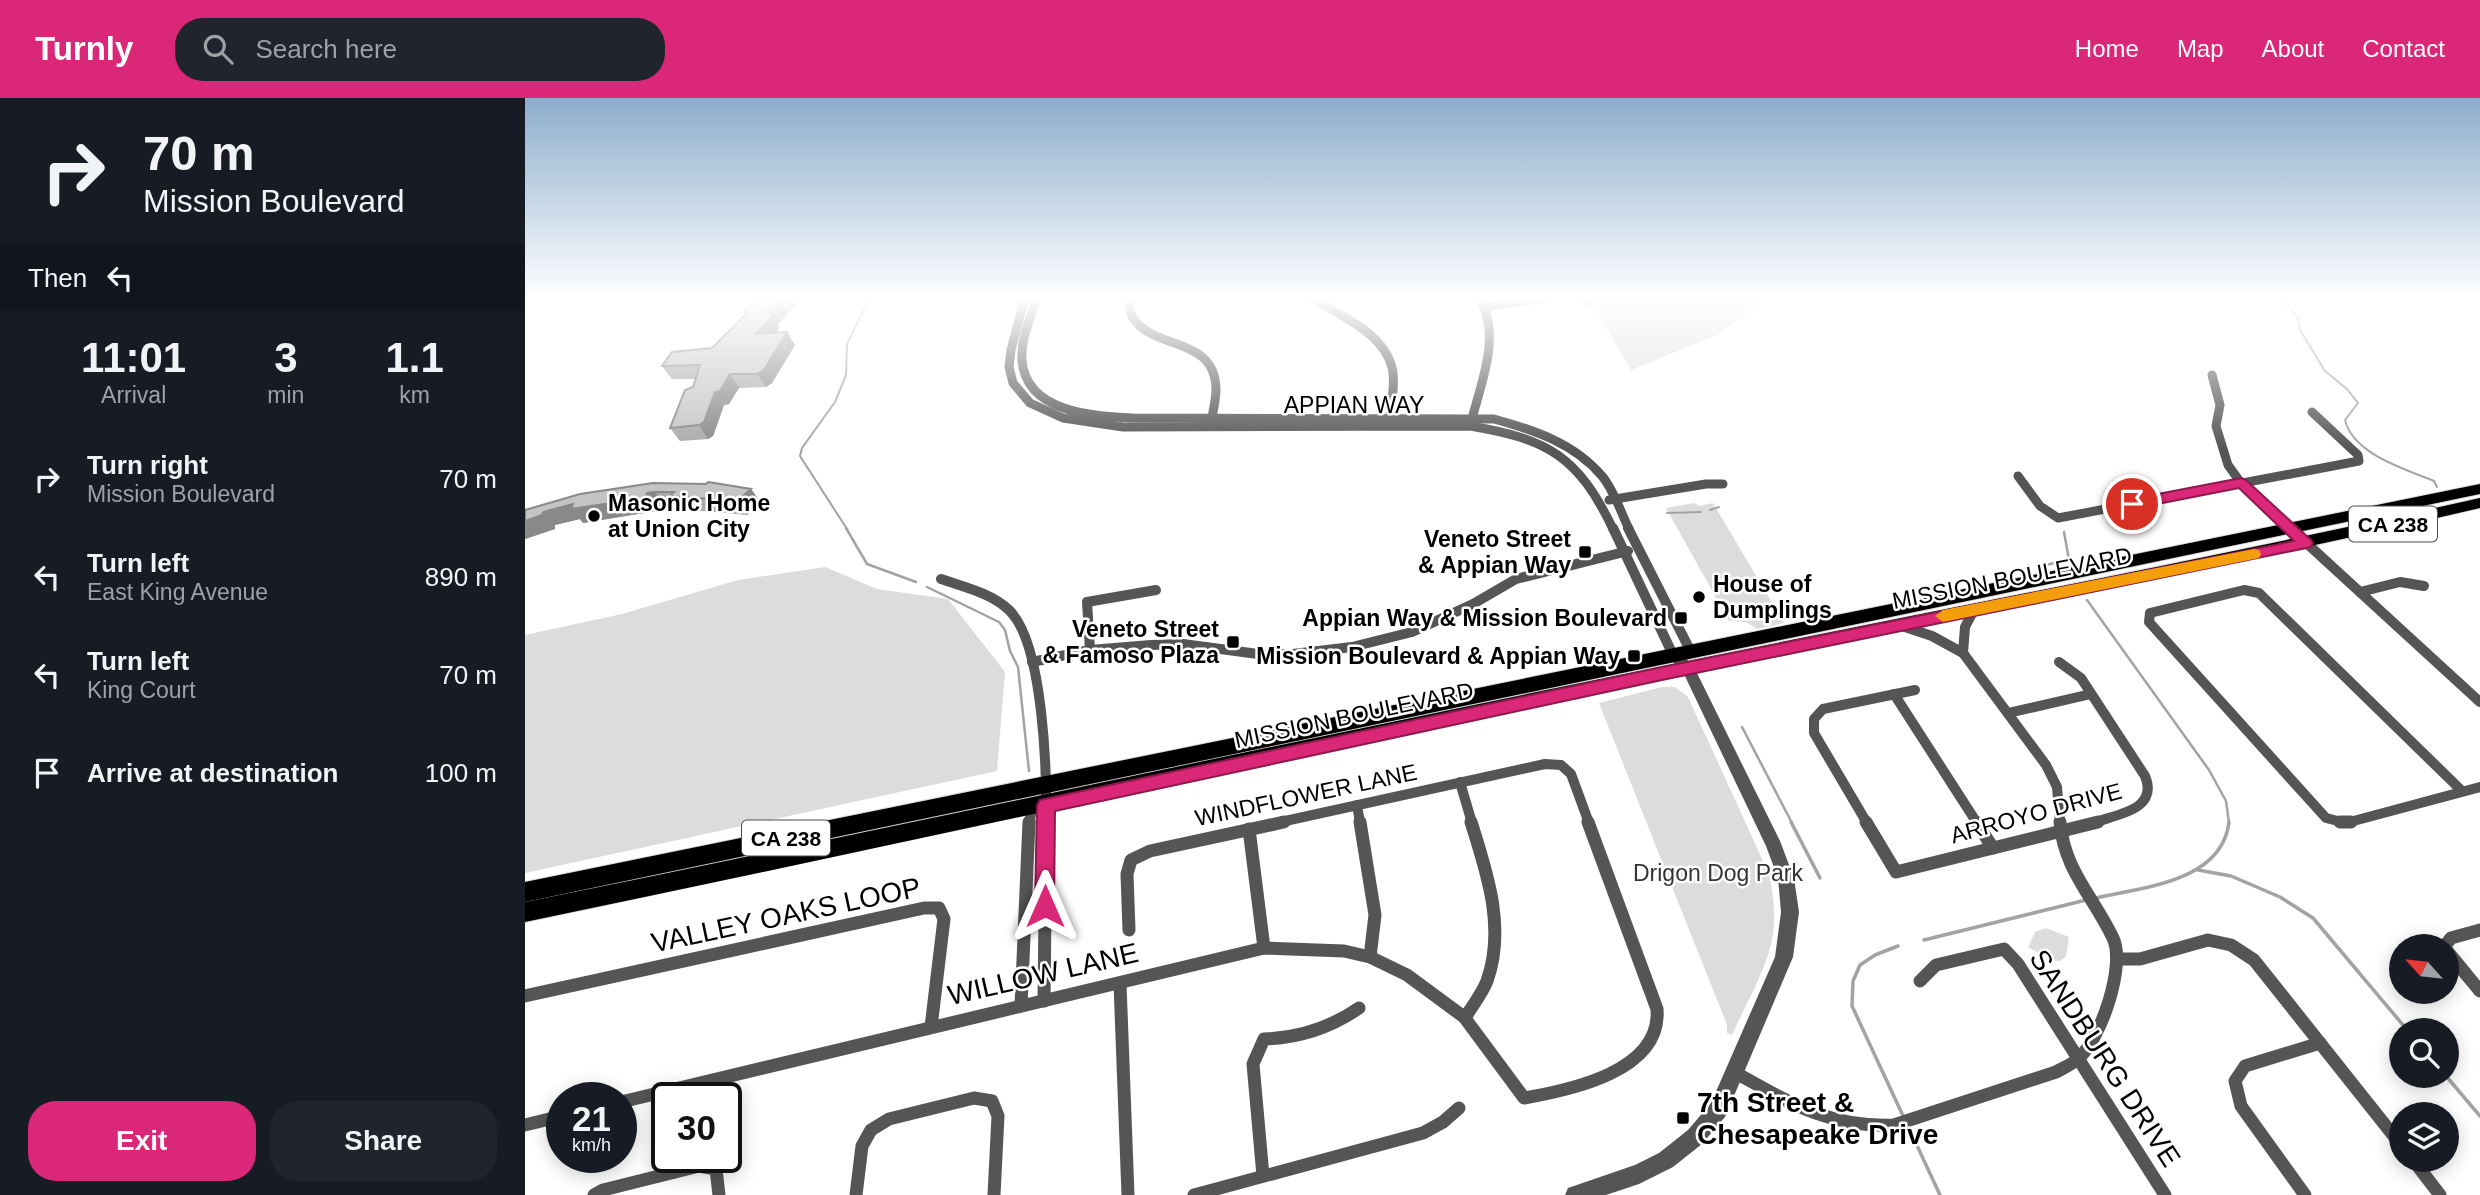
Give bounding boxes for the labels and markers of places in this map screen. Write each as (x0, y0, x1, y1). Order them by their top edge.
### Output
pin (2102, 474, 2162, 534)
place label: Masonic Home at Union City (608, 490, 770, 542)
marker: Masonic Home at Union City (586, 508, 602, 524)
place label: Veneto Street & Appian Way (1418, 526, 1571, 578)
marker: Veneto Street & Appian Way (1577, 544, 1593, 560)
place label: House of Dumplings (1713, 571, 1832, 623)
marker: House of Dumplings (1691, 589, 1707, 605)
place label: Appian Way & Mission Boulevard (1302, 605, 1667, 631)
marker: Appian Way & Mission Boulevard (1673, 610, 1689, 626)
place label: Veneto Street & Famoso Plaza (1043, 616, 1219, 668)
marker: Veneto Street & Famoso Plaza (1225, 634, 1241, 650)
place label: Mission Boulevard & Appian Way (1256, 643, 1620, 669)
marker: Mission Boulevard & Appian Way (1626, 648, 1642, 664)
place label: 7th Street & Chesapeake Drive (1697, 1087, 1938, 1150)
marker: 7th Street & Chesapeake Drive (1675, 1110, 1691, 1126)

